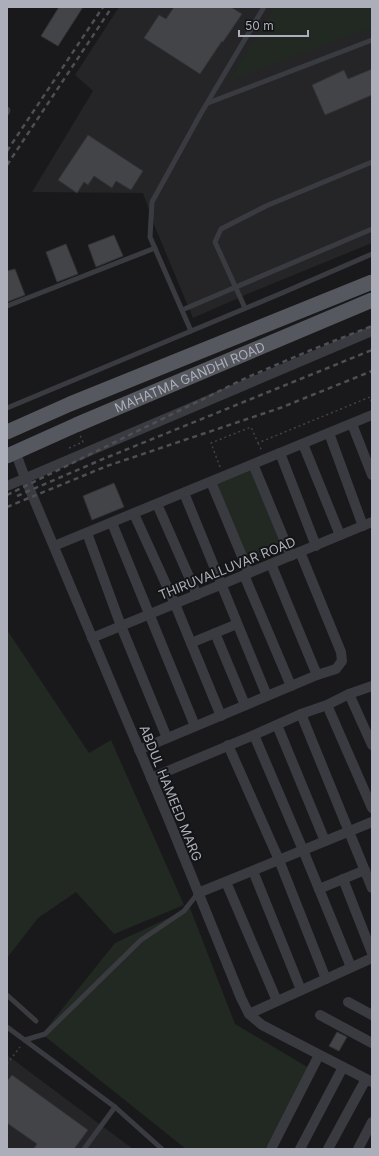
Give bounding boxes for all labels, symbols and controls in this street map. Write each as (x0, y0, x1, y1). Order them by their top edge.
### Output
scale bar (239, 12, 308, 38)
text: 50 m (245, 18, 274, 33)
street label: MAHATMA GANDHI ROAD (112, 338, 267, 416)
street label: THIRUVALLUVAR ROAD (156, 533, 298, 603)
street label: ABDUL HAMEED MARG (136, 723, 206, 863)

